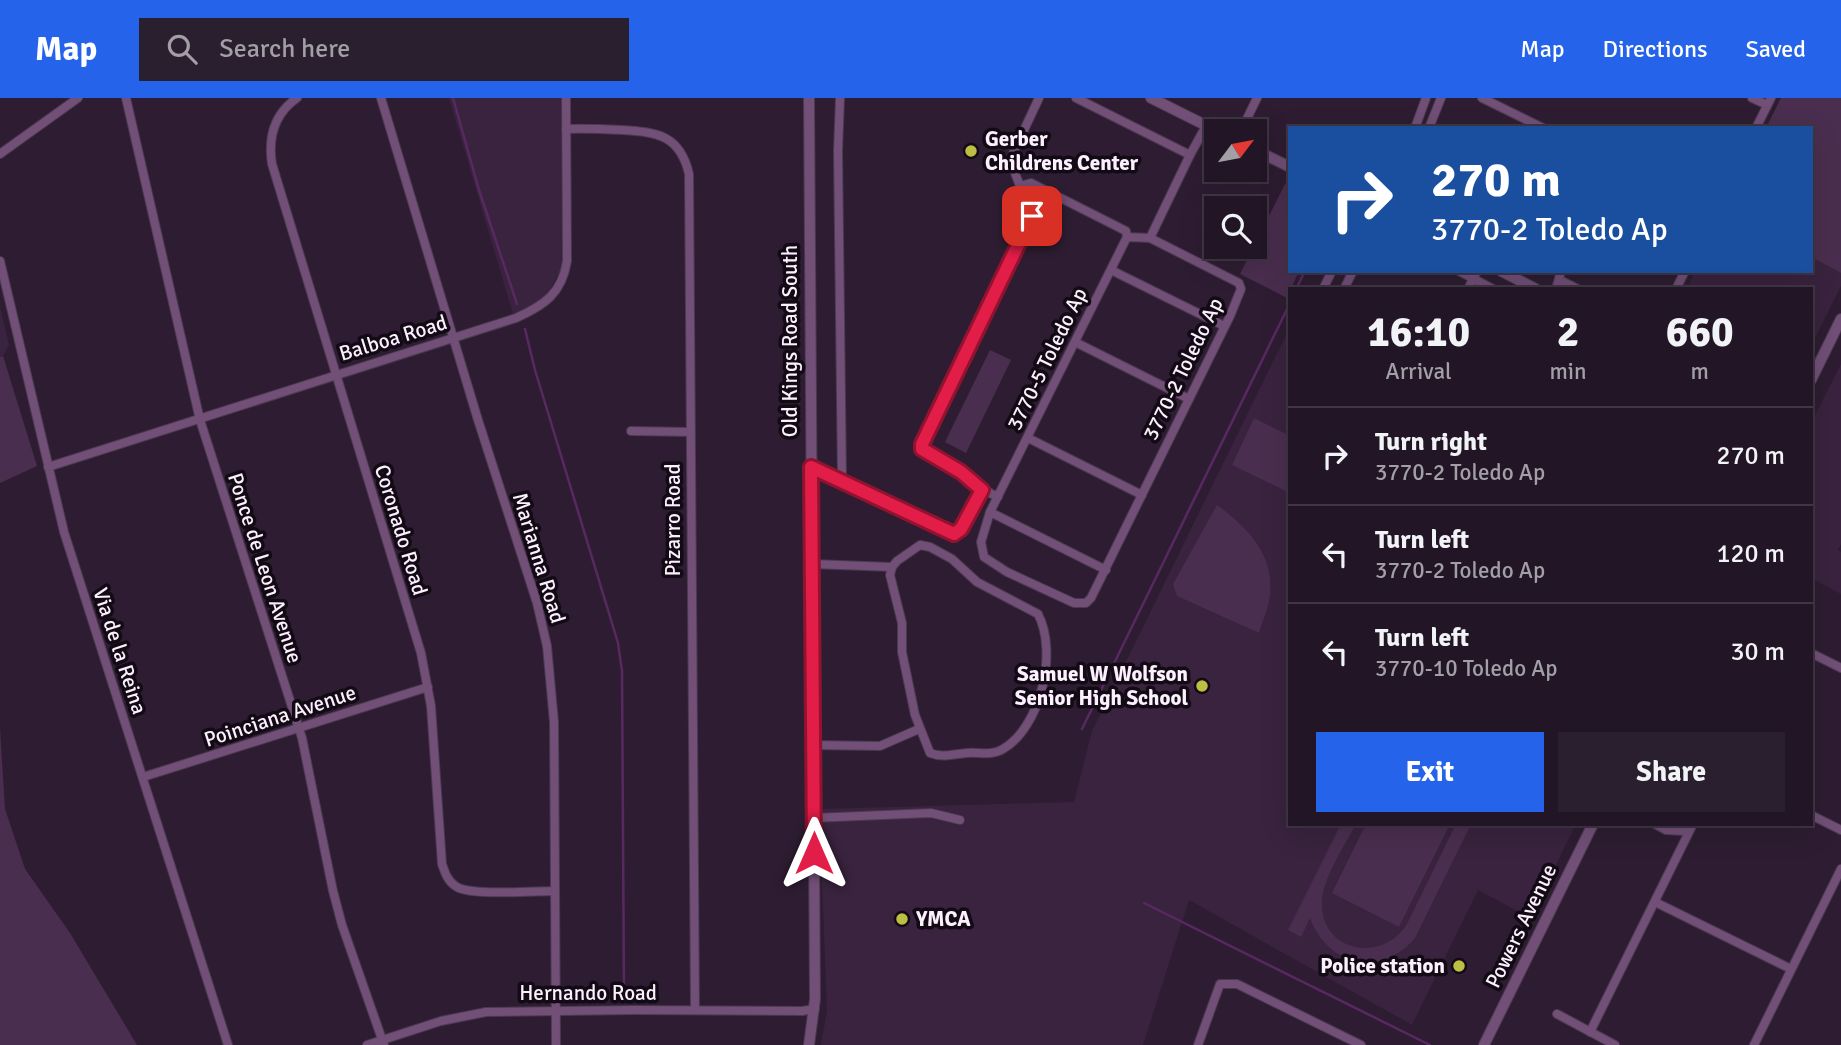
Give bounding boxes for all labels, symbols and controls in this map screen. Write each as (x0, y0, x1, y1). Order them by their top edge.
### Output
search box (139, 18, 629, 81)
text: Map (35, 29, 97, 70)
icon: search (163, 30, 201, 68)
text: Search here (219, 33, 350, 65)
text: Map (1520, 34, 1565, 64)
text: Directions (1603, 34, 1708, 64)
text: Saved (1746, 34, 1806, 64)
north arrow (1204, 119, 1267, 182)
map controls (1204, 119, 1267, 259)
place label: Gerber Childrens Center (985, 126, 1139, 176)
marker: Gerber Childrens Center (963, 143, 979, 159)
text: 270 m (1431, 150, 1561, 210)
icon: right (1316, 154, 1407, 245)
pin (1002, 186, 1062, 246)
button: search (1204, 196, 1267, 259)
icon: arrive (1013, 197, 1051, 235)
text: 3770-2 Toledo Ap (1431, 210, 1668, 249)
street label: Old Kings Road South (777, 245, 803, 437)
street label: 3770-5 Toledo Ap (1001, 284, 1093, 434)
street label: 3770-2 Toledo Ap (1137, 294, 1229, 444)
text: 16:10 (1367, 307, 1470, 358)
text: 2 (1557, 307, 1579, 358)
text: 660 (1666, 307, 1734, 358)
street label: Balboa Road (336, 309, 450, 367)
text: Arrival (1386, 357, 1452, 386)
text: min (1549, 357, 1587, 386)
text: m (1691, 357, 1709, 386)
text: Turn right (1375, 426, 1487, 458)
icon: right (1316, 437, 1354, 475)
text: 270 m (1716, 440, 1785, 472)
text: 3770-2 Toledo Ap (1375, 458, 1545, 487)
street label: Coronado Road (369, 461, 433, 599)
street label: Pizarro Road (660, 463, 686, 577)
street label: Ponce de Leon Avenue (222, 470, 308, 666)
street label: Marianna Road (507, 490, 571, 626)
text: Turn left (1375, 524, 1469, 556)
icon: left (1316, 535, 1354, 573)
text: 120 m (1716, 538, 1785, 570)
text: 3770-2 Toledo Ap (1375, 556, 1545, 585)
street label: Via de la Reina (87, 585, 153, 717)
text: Turn left (1375, 622, 1469, 654)
icon: left (1316, 633, 1354, 671)
text: 30 m (1730, 636, 1785, 668)
text: 3770-10 Toledo Ap (1375, 654, 1558, 683)
place label: Samuel W Wolfson Senior High School (1015, 661, 1188, 711)
marker: Samuel W Wolfson Senior High School (1194, 678, 1210, 694)
street label: Poinciana Avenue (201, 679, 359, 753)
button: Exit (1316, 732, 1544, 812)
button: Share (1558, 732, 1785, 812)
position arrow (777, 816, 851, 890)
street label: Powers Avenue (1480, 860, 1562, 992)
place label: YMCA (915, 906, 971, 932)
marker: YMCA (894, 911, 910, 927)
place label: Police station (1320, 953, 1445, 979)
marker: Police station (1451, 958, 1467, 974)
street label: Hernando Road (519, 980, 657, 1006)

